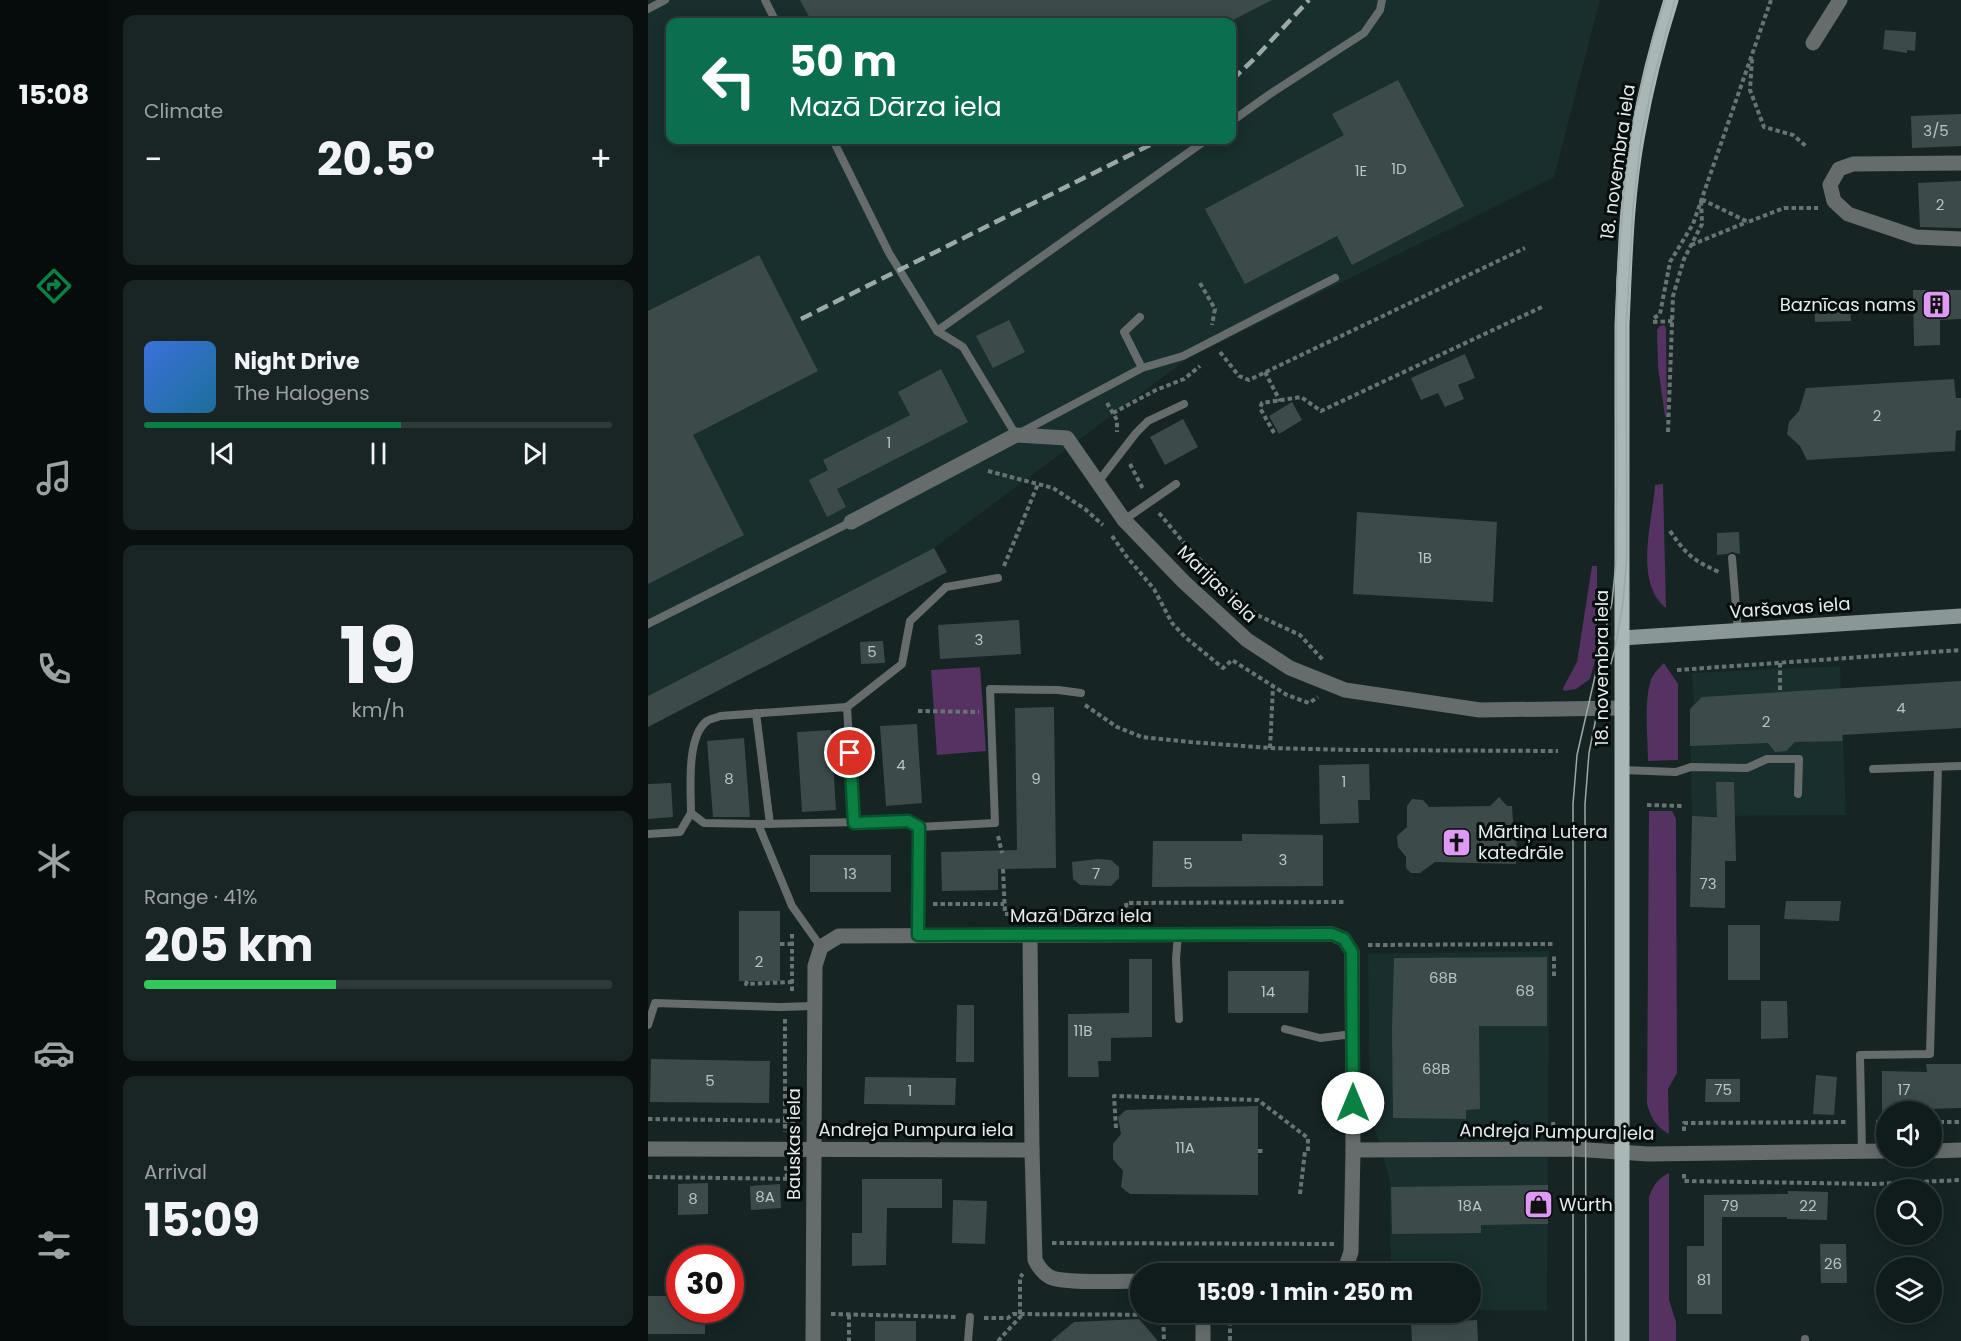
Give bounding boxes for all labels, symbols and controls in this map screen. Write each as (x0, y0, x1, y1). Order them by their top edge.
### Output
text: 50 m (789, 32, 897, 91)
icon: left (690, 42, 768, 120)
text: 15:08 (19, 76, 89, 113)
street label: 18. novembra iela (1594, 83, 1641, 241)
text: Mazā Dārza iela (789, 88, 1002, 125)
text: Climate (144, 97, 223, 125)
house number: 3/5 (1923, 120, 1949, 141)
text: 20.5° (317, 128, 435, 191)
text: − (144, 136, 162, 183)
text: + (589, 136, 612, 183)
house number: 1D (1391, 158, 1407, 179)
house number: 1E (1355, 160, 1367, 181)
house number: 2 (1936, 194, 1944, 215)
icon: directions (33, 265, 75, 307)
building icon: Baznīcas nams (1921, 289, 1953, 321)
place label: Baznīcas nams (1780, 292, 1916, 317)
text: Night Drive (234, 346, 360, 377)
text: The Halogens (234, 379, 370, 407)
house number: 2 (1873, 405, 1881, 426)
house number: 1 (887, 432, 891, 453)
icon: previous (206, 437, 239, 470)
icon: pause (362, 437, 395, 470)
icon: next (518, 437, 551, 470)
icon: music (33, 457, 75, 499)
street label: Marijas iela (1172, 539, 1263, 628)
house number: 1B (1418, 547, 1432, 568)
street label: 18. novembra iela (1589, 590, 1614, 746)
street label: Varšavas iela (1729, 591, 1851, 624)
text: 19 (339, 601, 417, 710)
house number: 3 (975, 629, 983, 650)
house number: 5 (867, 641, 877, 662)
icon: phone (33, 648, 75, 690)
text: km/h (351, 696, 405, 724)
house number: 4 (1896, 697, 1906, 718)
house number: 2 (1762, 711, 1770, 732)
pin (824, 727, 875, 778)
icon: arrive (833, 736, 866, 769)
house number: 4 (896, 754, 906, 775)
house number: 8 (724, 768, 734, 789)
house number: 9 (1031, 768, 1041, 789)
house number: 1 (1342, 771, 1346, 792)
place label: Mārtiņa Lutera katedrāle (1478, 819, 1608, 865)
church icon: Mārtiņa Lutera katedrāle (1441, 826, 1473, 858)
icon: climate (33, 840, 75, 882)
house number: 3 (1279, 849, 1287, 870)
house number: 5 (1183, 853, 1193, 874)
house number: 13 (843, 863, 857, 884)
house number: 7 (1092, 863, 1100, 884)
house number: 73 (1699, 873, 1717, 894)
text: Range · 41% (144, 883, 257, 911)
street label: Mazā Dārza iela (1010, 903, 1152, 928)
text: 205 km (144, 914, 313, 977)
house number: 2 (755, 951, 763, 972)
house number: 68B (1429, 967, 1457, 988)
house number: 68 (1516, 980, 1535, 1001)
house number: 14 (1261, 981, 1275, 1002)
house number: 11B (1074, 1020, 1092, 1041)
icon: car (33, 1032, 75, 1074)
house number: 68B (1422, 1058, 1450, 1079)
house number: 5 (705, 1070, 715, 1091)
position arrow (1321, 1071, 1385, 1135)
house number: 75 (1714, 1079, 1732, 1100)
house number: 17 (1898, 1079, 1911, 1100)
house number: 1 (908, 1080, 912, 1101)
street label: Bauskas iela (781, 1088, 806, 1200)
map controls (1876, 1101, 1942, 1323)
button: sound (1876, 1101, 1942, 1167)
street label: Andreja Pumpura iela (818, 1117, 1014, 1142)
street label: Andreja Pumpura iela (1459, 1117, 1655, 1146)
house number: 11A (1175, 1137, 1195, 1158)
text: Arrival (144, 1158, 207, 1186)
button: search (1876, 1179, 1942, 1245)
house number: 8A (755, 1186, 775, 1207)
house number: 8 (688, 1188, 698, 1209)
text: 15:09 (144, 1189, 260, 1252)
shop icon: Würth (1522, 1189, 1554, 1221)
place label: Würth (1559, 1192, 1613, 1217)
house number: 18A (1458, 1195, 1482, 1216)
house number: 79 (1721, 1195, 1739, 1216)
house number: 22 (1799, 1195, 1817, 1216)
icon: filters (33, 1224, 75, 1266)
speed limit sign: 30 (666, 1245, 744, 1323)
house number: 26 (1824, 1253, 1842, 1274)
button: layers (1876, 1257, 1942, 1323)
house number: 81 (1697, 1269, 1711, 1290)
text: 15:09 · 1 min · 250 m (1198, 1277, 1413, 1308)

